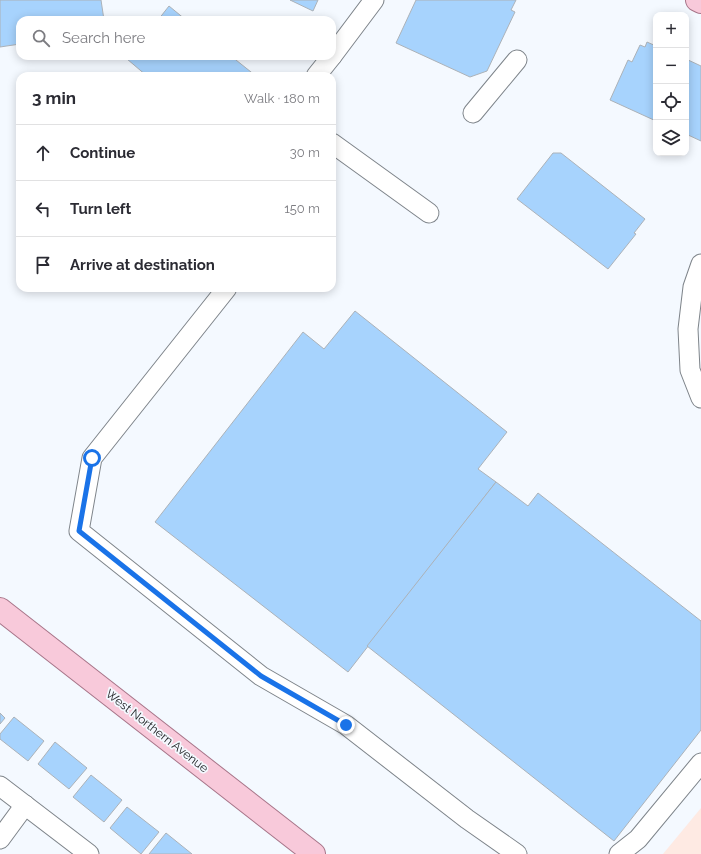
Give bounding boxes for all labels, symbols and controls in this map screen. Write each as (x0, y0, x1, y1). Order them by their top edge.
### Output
map controls (653, 12, 689, 156)
button: + (653, 12, 689, 48)
search box (16, 16, 336, 60)
icon: search (30, 27, 52, 49)
text: Search here (62, 29, 145, 47)
button: − (653, 48, 689, 84)
button: locate (653, 84, 689, 120)
text: 3 min (32, 88, 76, 108)
text: Walk · 180 m (244, 91, 320, 106)
button: layers (653, 120, 689, 156)
icon: ahead (32, 142, 54, 164)
text: Continue (70, 144, 135, 162)
text: 30 m (290, 145, 320, 160)
icon: left (32, 198, 54, 220)
text: Turn left (70, 200, 131, 218)
text: 150 m (284, 201, 320, 216)
icon: arrive (32, 254, 54, 276)
text: Arrive at destination (70, 256, 215, 274)
route start (83, 449, 101, 467)
street label: West Northern Avenue (103, 687, 211, 775)
route end (337, 716, 355, 734)

